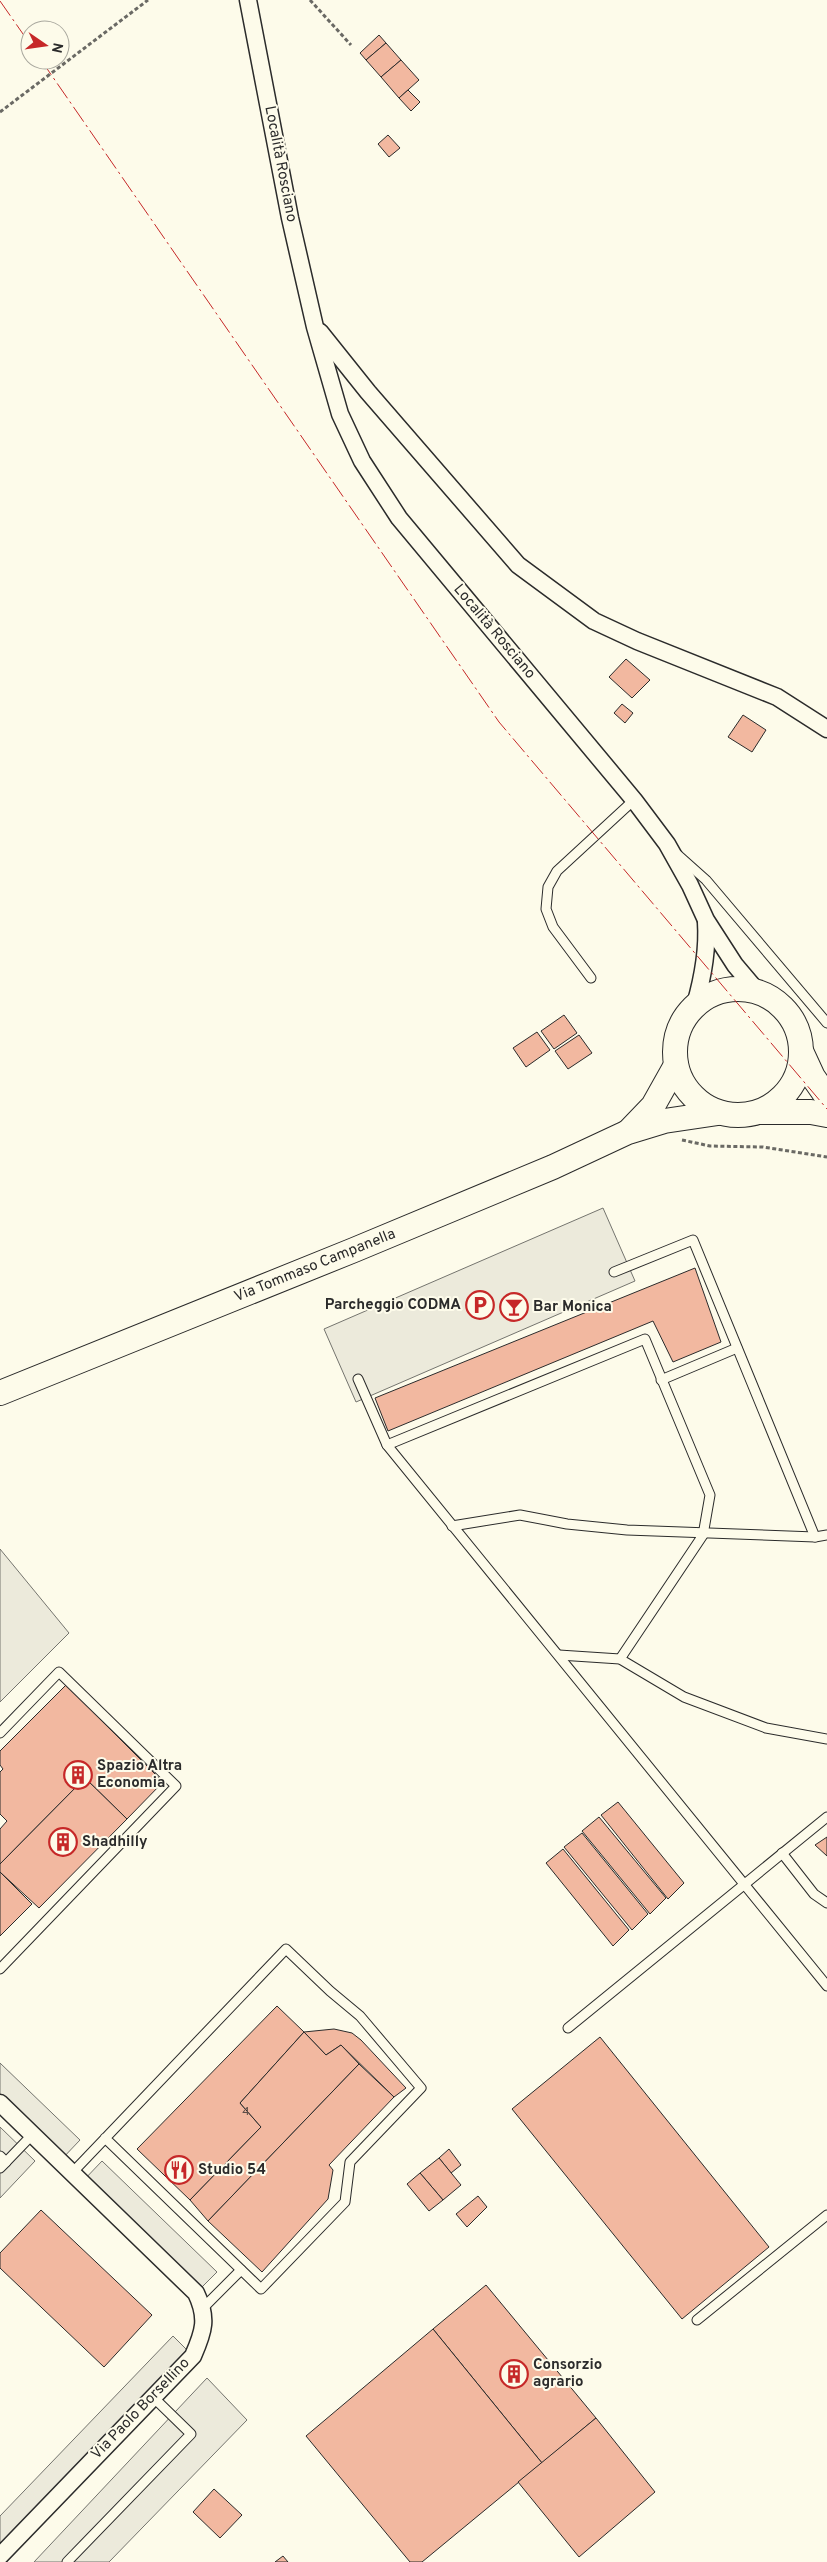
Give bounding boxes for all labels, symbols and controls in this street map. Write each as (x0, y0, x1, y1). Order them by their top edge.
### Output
north arrow (20, 20, 70, 70)
text: N (47, 41, 66, 54)
street label: Località Rosciano (259, 104, 301, 224)
street label: Località Rosciano (449, 581, 539, 683)
street label: Via Tommaso Campanella (232, 1225, 398, 1307)
parking icon: Parcheggio CODMA (465, 1290, 495, 1320)
bar icon: Bar Monica (499, 1292, 529, 1322)
place label: Parcheggio CODMA (325, 1296, 461, 1315)
place label: Bar Monica (533, 1298, 612, 1317)
place label: Spazio Altra Economia (97, 1757, 182, 1793)
building icon: Spazio Altra Economia (63, 1760, 93, 1790)
building icon: Shadhilly (48, 1827, 78, 1857)
place label: Shadhilly (82, 1833, 148, 1852)
house number: 4 (242, 2104, 250, 2120)
restaurant icon: Studio 54 (164, 2155, 194, 2185)
place label: Studio 54 (198, 2161, 266, 2180)
street label: Via Paolo Borsellino (88, 2354, 194, 2464)
place label: Consorzio agrario (533, 2356, 602, 2392)
building icon: Consorzio agrario (499, 2359, 529, 2389)

